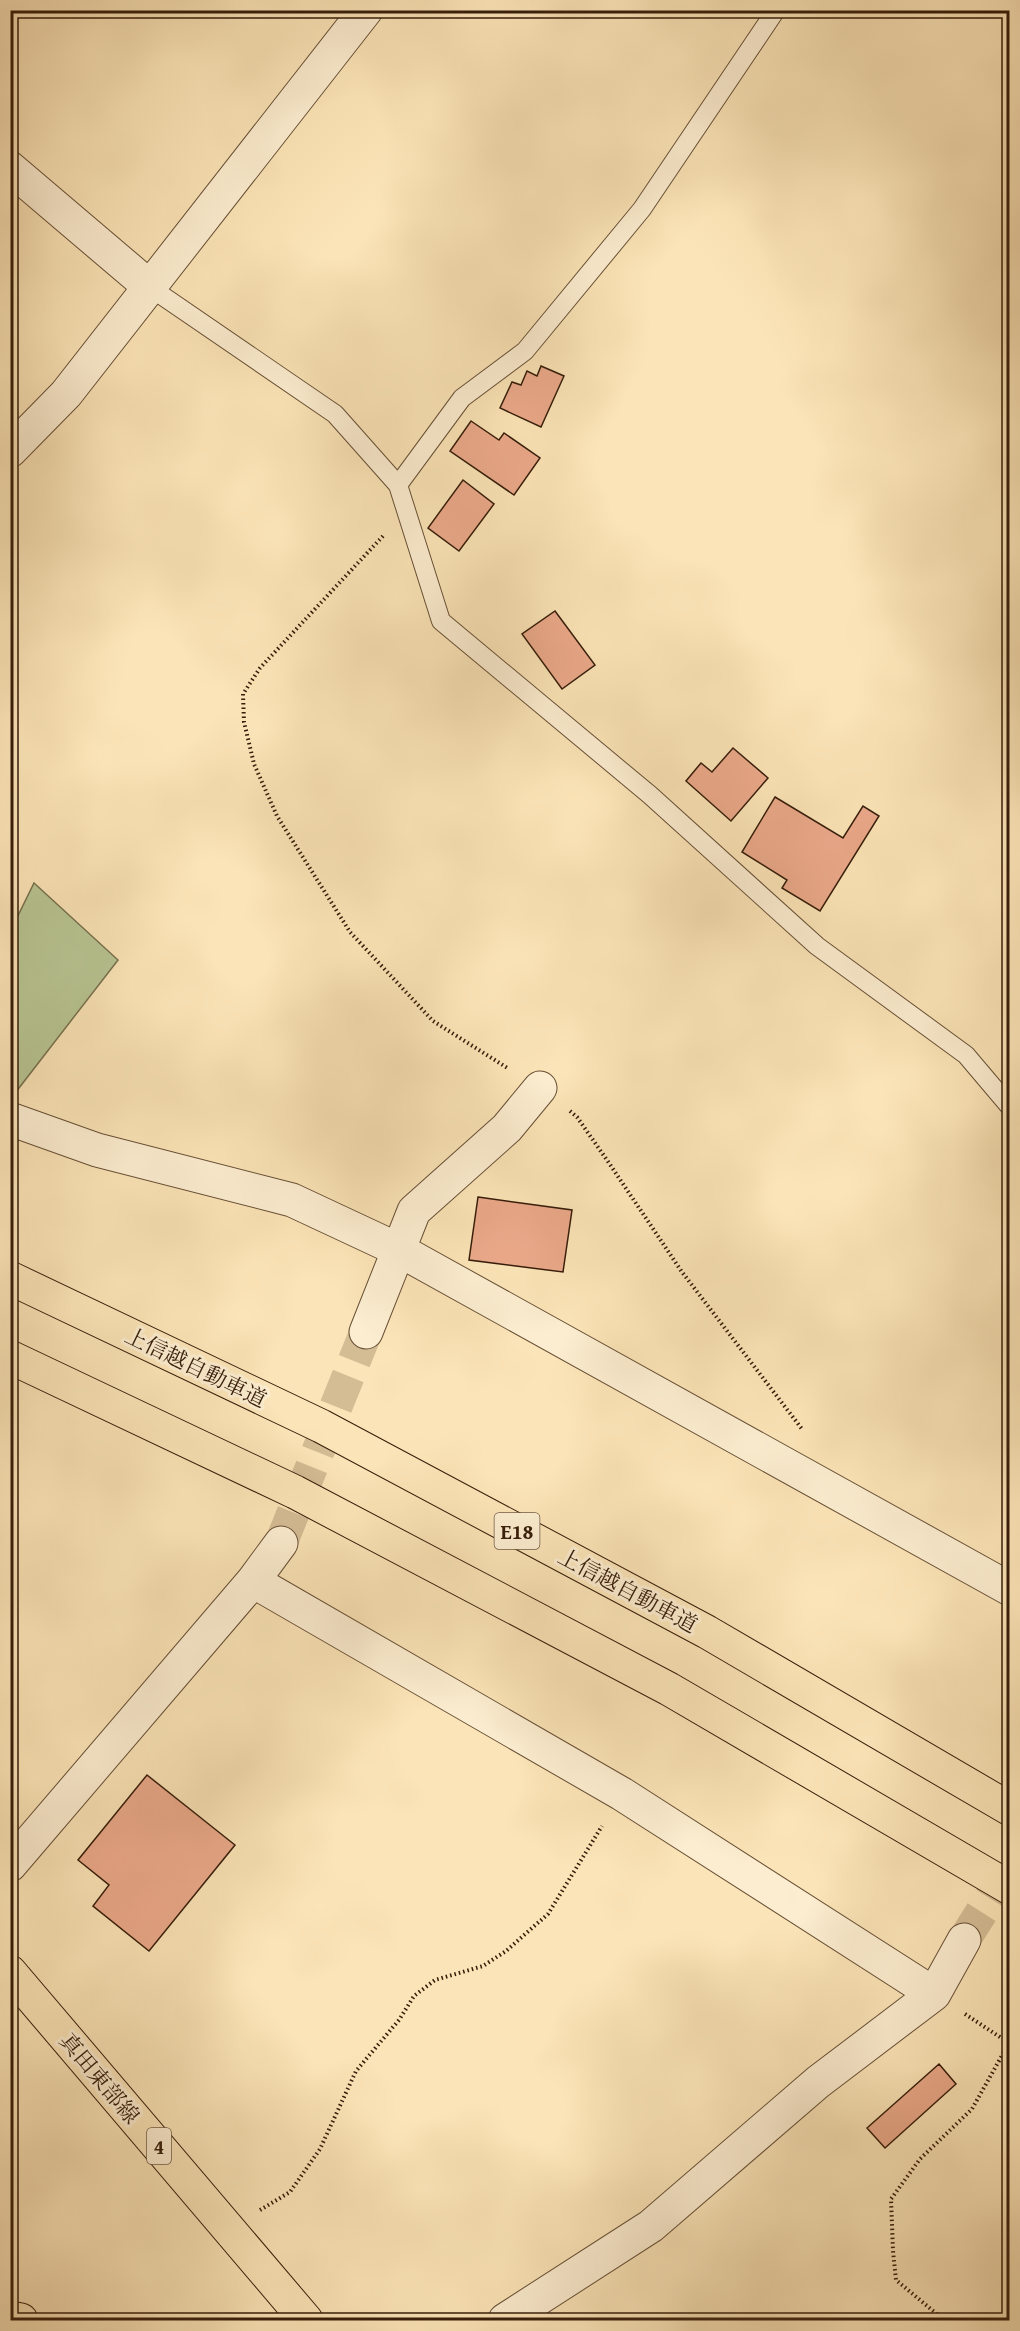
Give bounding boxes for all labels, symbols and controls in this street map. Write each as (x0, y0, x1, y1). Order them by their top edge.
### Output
street label: 上信越自動車道 (120, 1319, 272, 1415)
road number: E18 (494, 1513, 540, 1549)
street label: 上信越自動車道 (552, 1540, 704, 1640)
street label: 真田東部線 (52, 2026, 148, 2130)
road number: 4 (147, 2128, 171, 2164)

